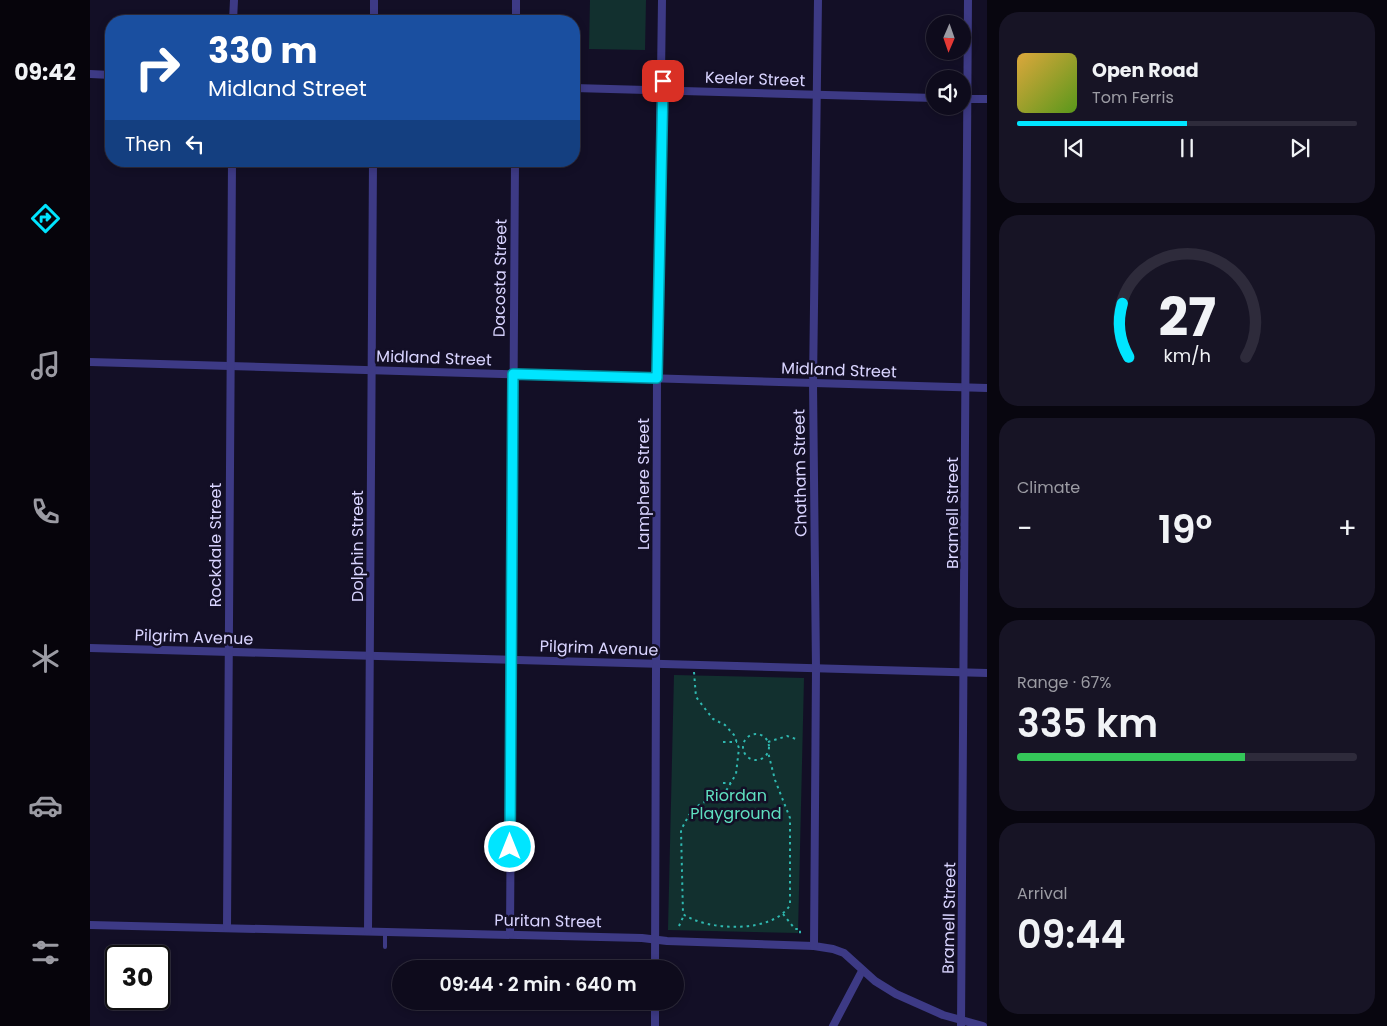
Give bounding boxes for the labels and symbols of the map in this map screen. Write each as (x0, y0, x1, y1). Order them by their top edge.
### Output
north arrow (926, 15, 971, 60)
pin (642, 60, 684, 102)
street label: Keeler Street (704, 66, 806, 92)
street label: Dacosta Street (487, 219, 513, 337)
street label: Midland Street (376, 344, 492, 372)
street label: Midland Street (781, 356, 897, 384)
street label: Chatham Street (787, 409, 813, 537)
street label: Lamphere Street (632, 418, 655, 550)
street label: Bramell Street (941, 457, 964, 569)
street label: Rockdale Street (204, 483, 227, 607)
street label: Dolphin Street (346, 490, 369, 602)
street label: Pilgrim Avenue (134, 623, 254, 651)
street label: Pilgrim Avenue (539, 634, 659, 662)
park label: Riordan Playground (690, 784, 782, 825)
position arrow (483, 820, 535, 872)
street label: Bramell Street (937, 862, 961, 974)
street label: Puritan Street (494, 909, 602, 933)
speed limit sign: 30 (105, 945, 170, 1010)

